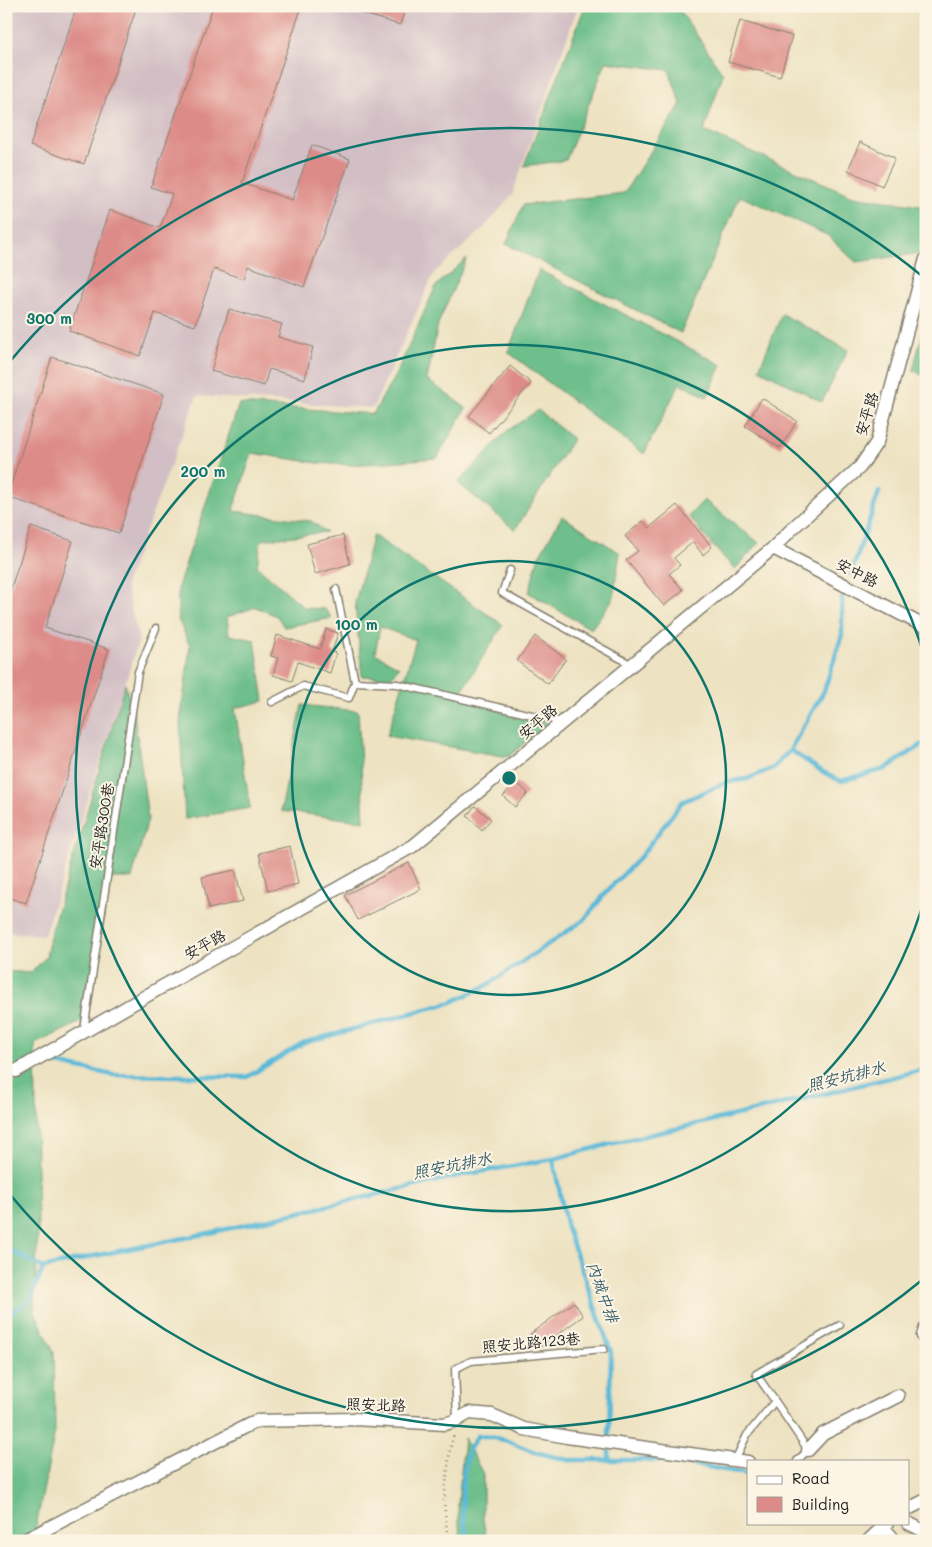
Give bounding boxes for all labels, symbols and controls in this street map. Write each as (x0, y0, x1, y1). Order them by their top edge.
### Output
text: 300 m (26, 308, 72, 328)
street label: 安平路 (850, 389, 882, 438)
text: 200 m (181, 461, 226, 481)
street label: 安中路 (833, 553, 882, 591)
text: 100 m (334, 614, 378, 634)
street label: 安平路 (514, 699, 561, 743)
centre of rings (500, 769, 518, 787)
street label: 安平路300巷 (84, 781, 118, 871)
street label: 安平路 (180, 924, 229, 964)
water label: 照安坑排水 (805, 1055, 888, 1095)
water label: 照安坑排水 (411, 1146, 494, 1182)
water label: 內城中排 (583, 1258, 625, 1327)
street label: 照安北路123巷 (481, 1328, 581, 1356)
street label: 照安北路 (346, 1393, 406, 1415)
legend (747, 1460, 910, 1524)
text: Road (792, 1468, 829, 1488)
text: Building (792, 1494, 849, 1514)

